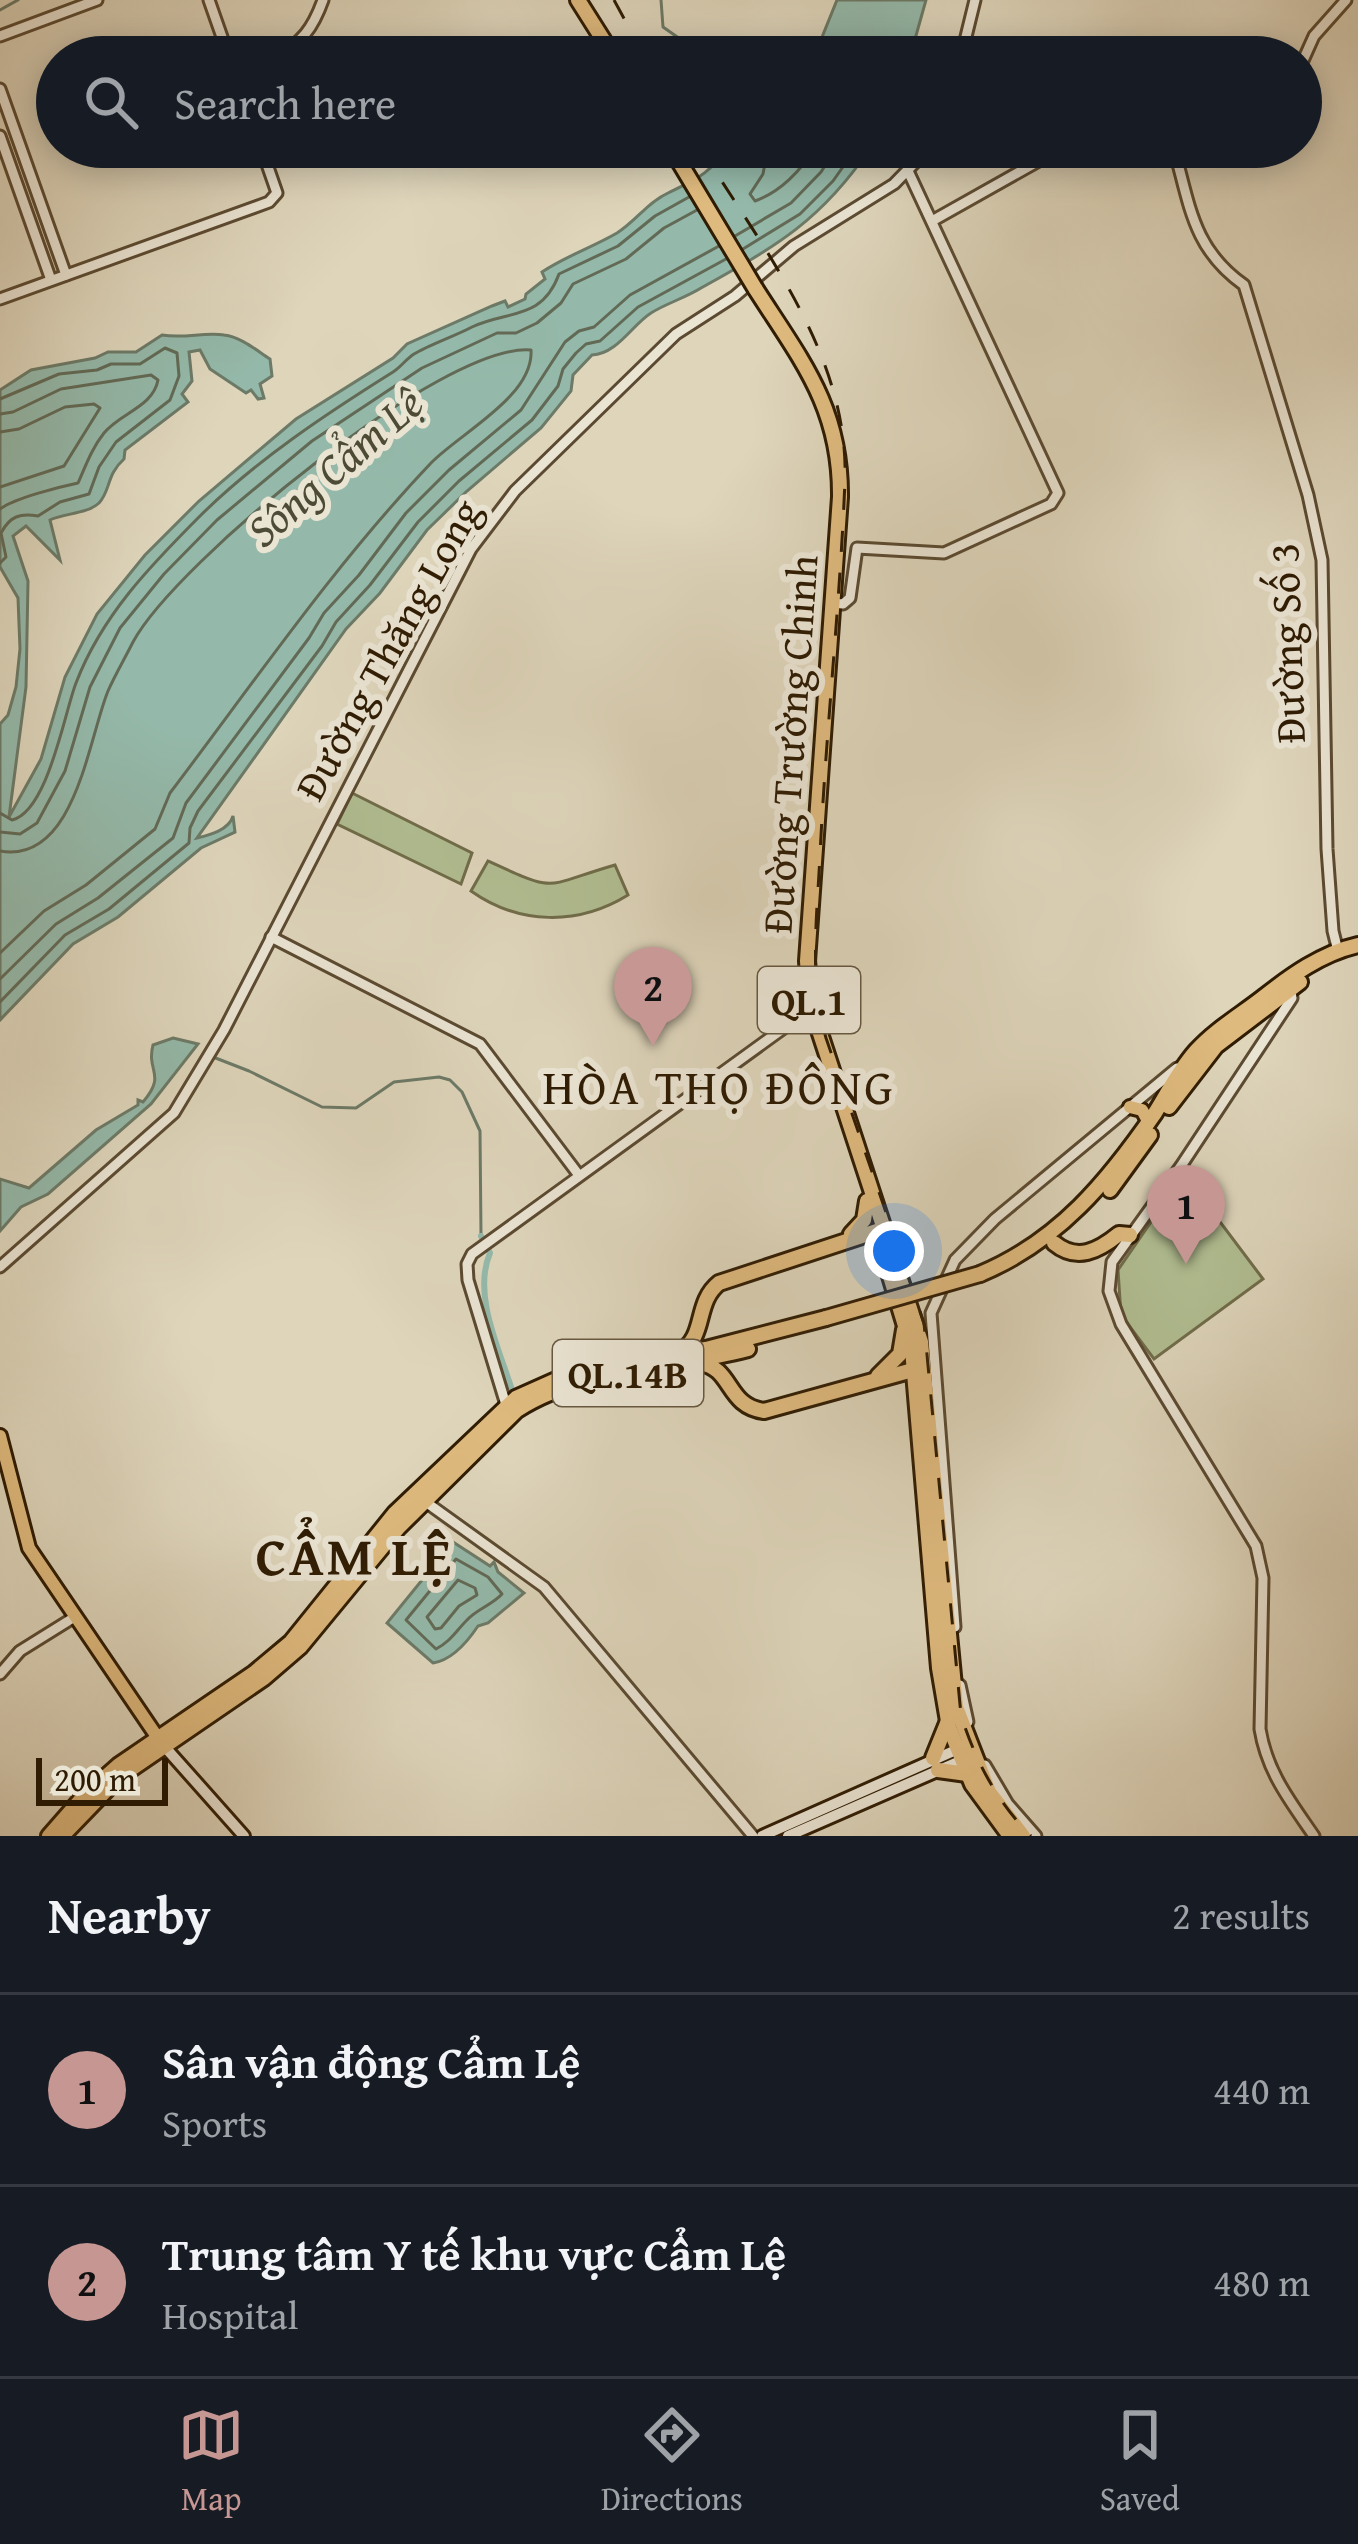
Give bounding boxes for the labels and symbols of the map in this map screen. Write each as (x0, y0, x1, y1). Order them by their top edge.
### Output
water label: Sông Cẩm Lệ (231, 370, 437, 561)
street label: Đường Thăng Long (279, 487, 495, 811)
street label: Đường Số 3 (1252, 542, 1320, 744)
street label: Đường Trường Chinh (745, 552, 833, 935)
pin: 2 (614, 947, 692, 1046)
road number: QL.1 (758, 967, 860, 1033)
district label: HÒA THỌ ĐÔNG (542, 1051, 896, 1122)
pin: 1 (1147, 1165, 1225, 1264)
your location (864, 1221, 924, 1281)
road number: QL.14B (553, 1340, 703, 1406)
district label: CẨM LỆ (256, 1516, 454, 1595)
scale bar (36, 1752, 168, 1805)

